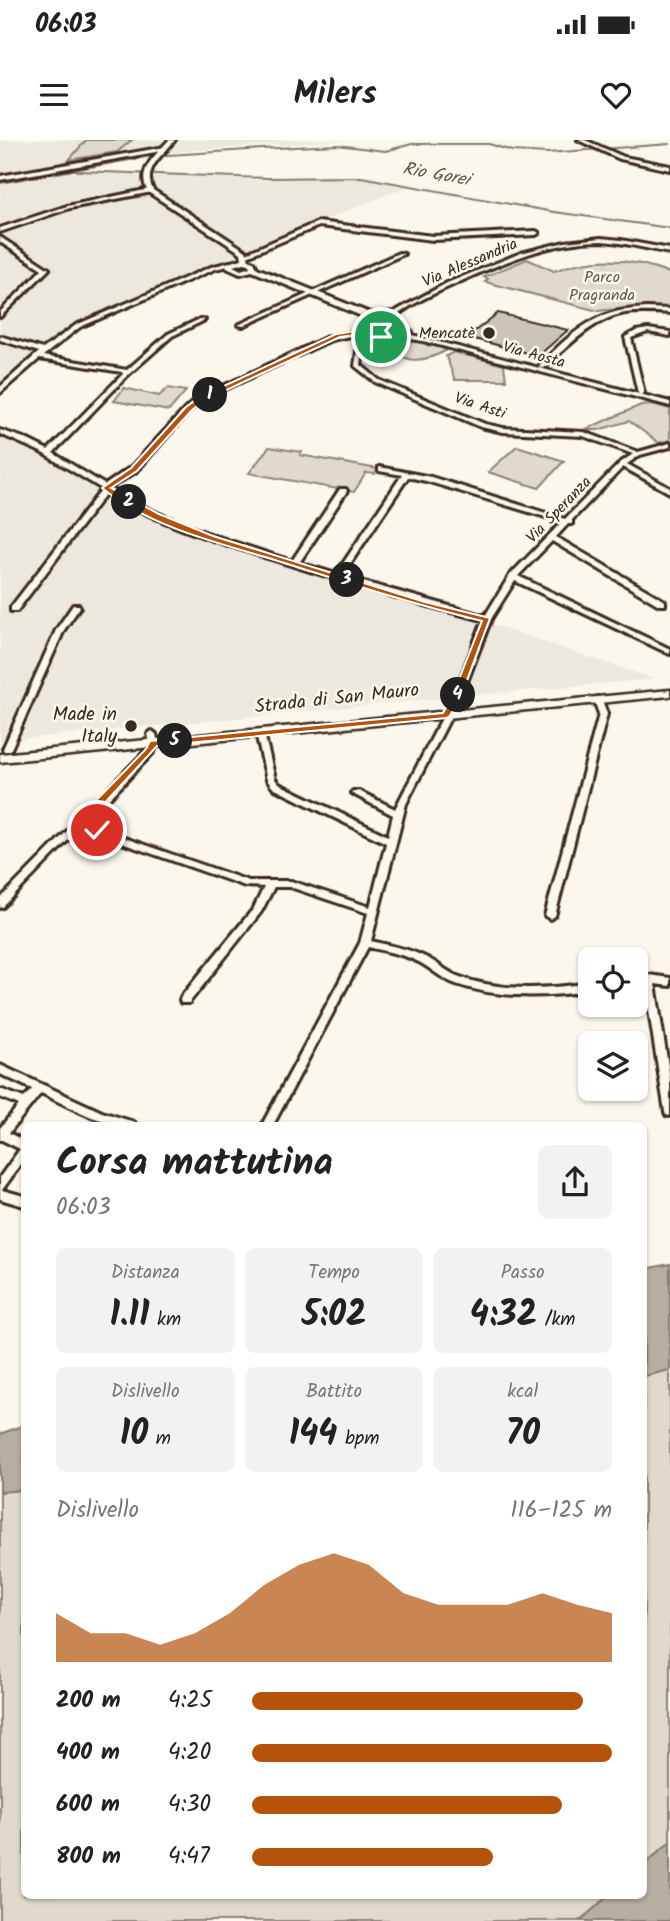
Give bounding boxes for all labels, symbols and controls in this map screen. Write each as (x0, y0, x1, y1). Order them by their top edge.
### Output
text: 06:03 (35, 4, 96, 46)
text: Milers (293, 69, 377, 120)
icon: menu (35, 76, 73, 114)
icon: heart (597, 76, 635, 114)
water label: Rio Gorei (400, 155, 475, 196)
street label: Via Alessandria (418, 232, 522, 294)
park label: Parco Pragranda (569, 265, 635, 308)
pin (351, 307, 411, 367)
icon: arrive (362, 318, 400, 356)
place label: Mencatè (419, 321, 475, 346)
marker: Mencatè (481, 325, 497, 341)
street label: Via Aosta (500, 335, 568, 375)
pin: 1 (192, 378, 228, 412)
text: 1 (207, 379, 212, 409)
street label: Via Asti (451, 386, 510, 427)
street label: Via Speranza (520, 471, 598, 549)
pin: 2 (111, 484, 146, 520)
text: 2 (123, 486, 134, 516)
pin: 3 (330, 562, 364, 598)
text: 3 (341, 564, 352, 594)
street label: Strada di San Mauro (253, 675, 421, 723)
pin: 4 (440, 678, 476, 712)
text: 4 (452, 679, 463, 709)
place label: Made in Italy (53, 700, 118, 752)
marker: Made in Italy (123, 718, 139, 734)
pin: 5 (158, 724, 192, 758)
text: 5 (170, 725, 179, 755)
pin (67, 800, 127, 860)
icon: check (78, 811, 116, 849)
map controls (578, 947, 648, 1101)
button: locate (578, 947, 648, 1017)
button: layers (578, 1031, 648, 1101)
text: Corsa mattutina (56, 1134, 333, 1194)
button: share (538, 1145, 612, 1219)
text: 06:03 (56, 1190, 111, 1226)
text: Distanza (111, 1258, 180, 1288)
text: Tempo (308, 1258, 360, 1288)
text: Passo (501, 1258, 545, 1288)
text: 1.11 (109, 1288, 150, 1344)
text: 5:02 (302, 1288, 366, 1344)
text: 4:32 (470, 1288, 537, 1344)
text: km (150, 1305, 181, 1335)
text: /km (537, 1305, 575, 1335)
text: Dislivello (111, 1377, 180, 1407)
text: Battito (306, 1377, 362, 1407)
text: kcal (507, 1377, 538, 1407)
text: 10 (120, 1407, 148, 1463)
text: 144 (289, 1407, 337, 1463)
text: 70 (505, 1407, 540, 1463)
text: m (148, 1424, 171, 1454)
text: bpm (337, 1424, 379, 1454)
text: Dislivello (56, 1493, 139, 1529)
text: 116–125 m (510, 1493, 612, 1529)
text: 200 m (56, 1683, 121, 1719)
text: 4:25 (168, 1683, 212, 1719)
text: 400 m (56, 1735, 120, 1771)
text: 4:20 (168, 1735, 211, 1771)
text: 600 m (56, 1787, 120, 1823)
text: 4:30 (168, 1787, 211, 1823)
text: 800 m (56, 1839, 121, 1875)
text: 4:47 (168, 1839, 210, 1875)

